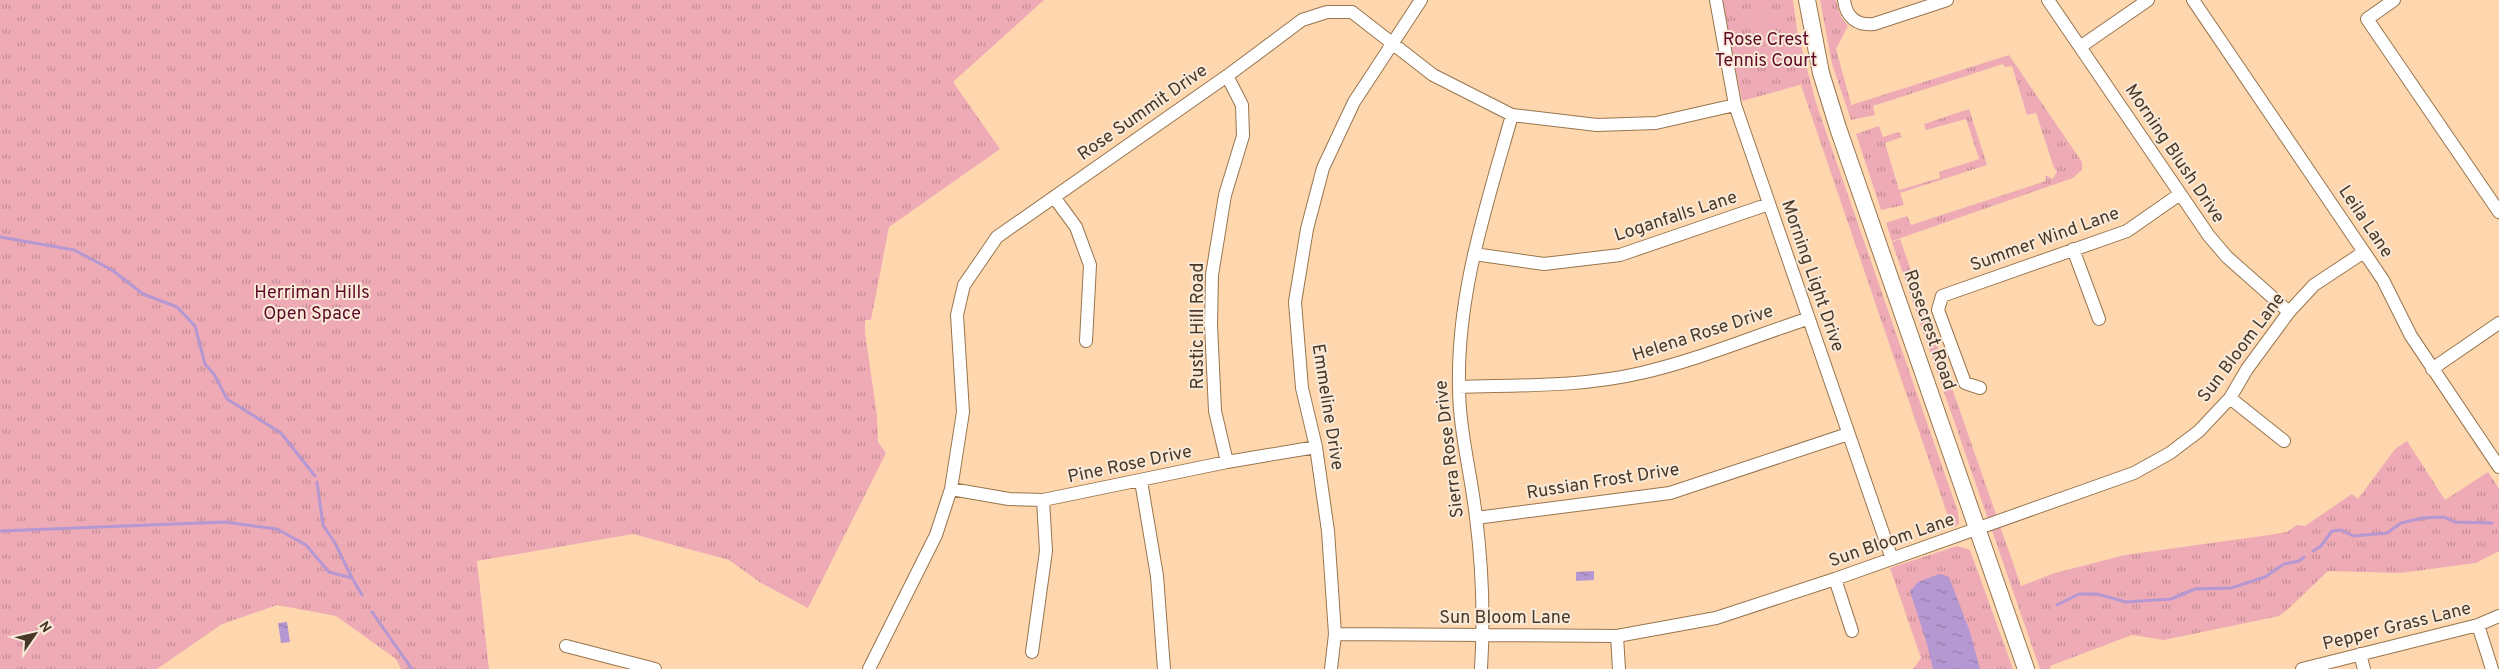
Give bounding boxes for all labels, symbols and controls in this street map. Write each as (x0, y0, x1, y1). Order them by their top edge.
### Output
park label: Rose Crest Tennis Court (1715, 29, 1817, 73)
street label: Rose Summit Drive (1074, 60, 1212, 166)
street label: Morning Blush Drive (2119, 80, 2229, 228)
street label: Leila Lane (2332, 181, 2398, 263)
street label: Loganfalls Lane (1612, 186, 1740, 248)
street label: Morning Light Drive (1775, 197, 1849, 355)
street label: Summer Wind Lane (1967, 202, 2123, 278)
street label: Rustic Hill Road (1187, 263, 1210, 389)
street label: Rosecrest Road (1898, 267, 1960, 393)
park label: Herriman Hills Open Space (254, 282, 370, 326)
street label: Sun Bloom Lane (2193, 289, 2291, 407)
street label: Helena Rose Drive (1630, 300, 1776, 368)
street label: Emmeline Drive (1306, 342, 1348, 472)
street label: Sierra Rose Drive (1430, 379, 1470, 519)
street label: Pine Rose Drive (1066, 441, 1194, 489)
street label: Russian Frost Drive (1525, 459, 1681, 505)
street label: Sun Bloom Lane (1826, 509, 1958, 573)
street label: Pepper Grass Lane (2320, 597, 2474, 657)
street label: Sun Bloom Lane (1439, 607, 1571, 630)
north arrow (10, 609, 60, 659)
text: N (35, 619, 54, 636)

